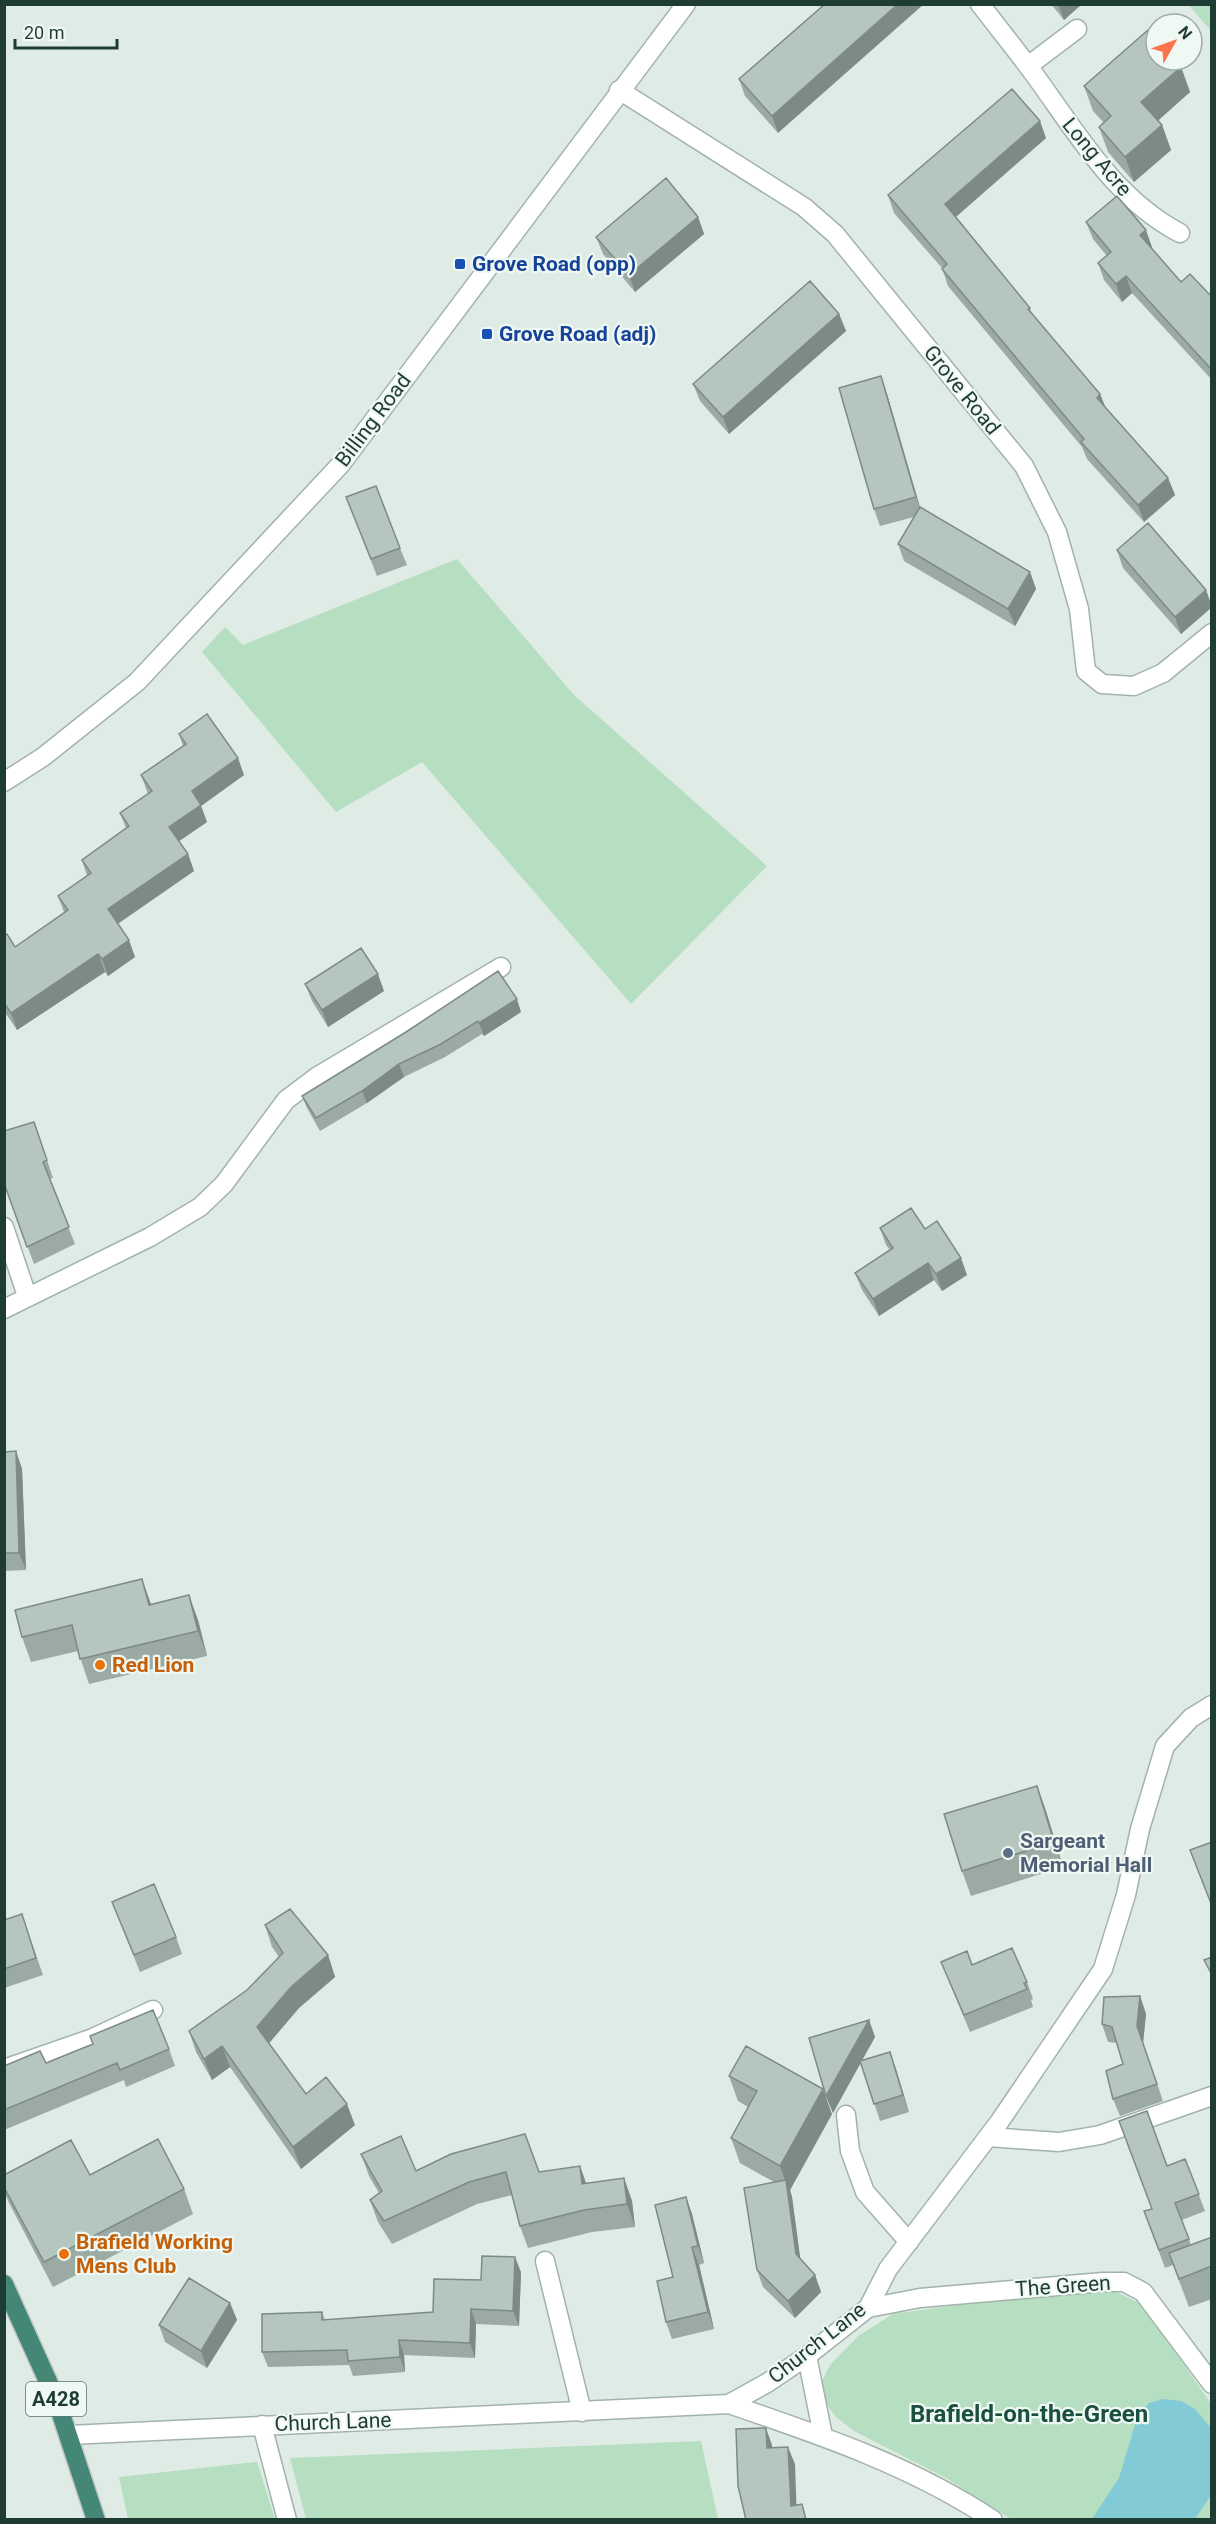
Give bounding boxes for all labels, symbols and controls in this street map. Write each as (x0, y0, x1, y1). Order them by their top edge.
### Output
scale bar (15, 12, 117, 50)
north arrow (1144, 12, 1204, 72)
text: 20 m (24, 22, 64, 43)
text: N (1174, 22, 1196, 43)
street label: Long Acre (1057, 113, 1137, 201)
place label: Grove Road (opp) (472, 252, 636, 276)
marker: Grove Road (opp) (453, 257, 467, 271)
place label: Grove Road (adj) (499, 322, 656, 346)
marker: Grove Road (adj) (480, 327, 494, 341)
street label: Grove Road (919, 341, 1005, 439)
street label: Billing Road (330, 369, 416, 471)
place label: Red Lion (112, 1653, 194, 1677)
marker: Red Lion (93, 1658, 107, 1672)
place label: Sargeant Memorial Hall (1020, 1829, 1152, 1877)
marker: Sargeant Memorial Hall (1001, 1846, 1015, 1860)
place label: Brafield Working Mens Club (76, 2230, 233, 2278)
marker: Brafield Working Mens Club (57, 2247, 71, 2261)
street label: The Green (1015, 2271, 1111, 2301)
street label: Church Lane (764, 2298, 870, 2388)
road number: A428 (26, 2382, 86, 2416)
district label: Brafield-on-the-Green (910, 2400, 1148, 2428)
street label: Church Lane (274, 2408, 392, 2436)

